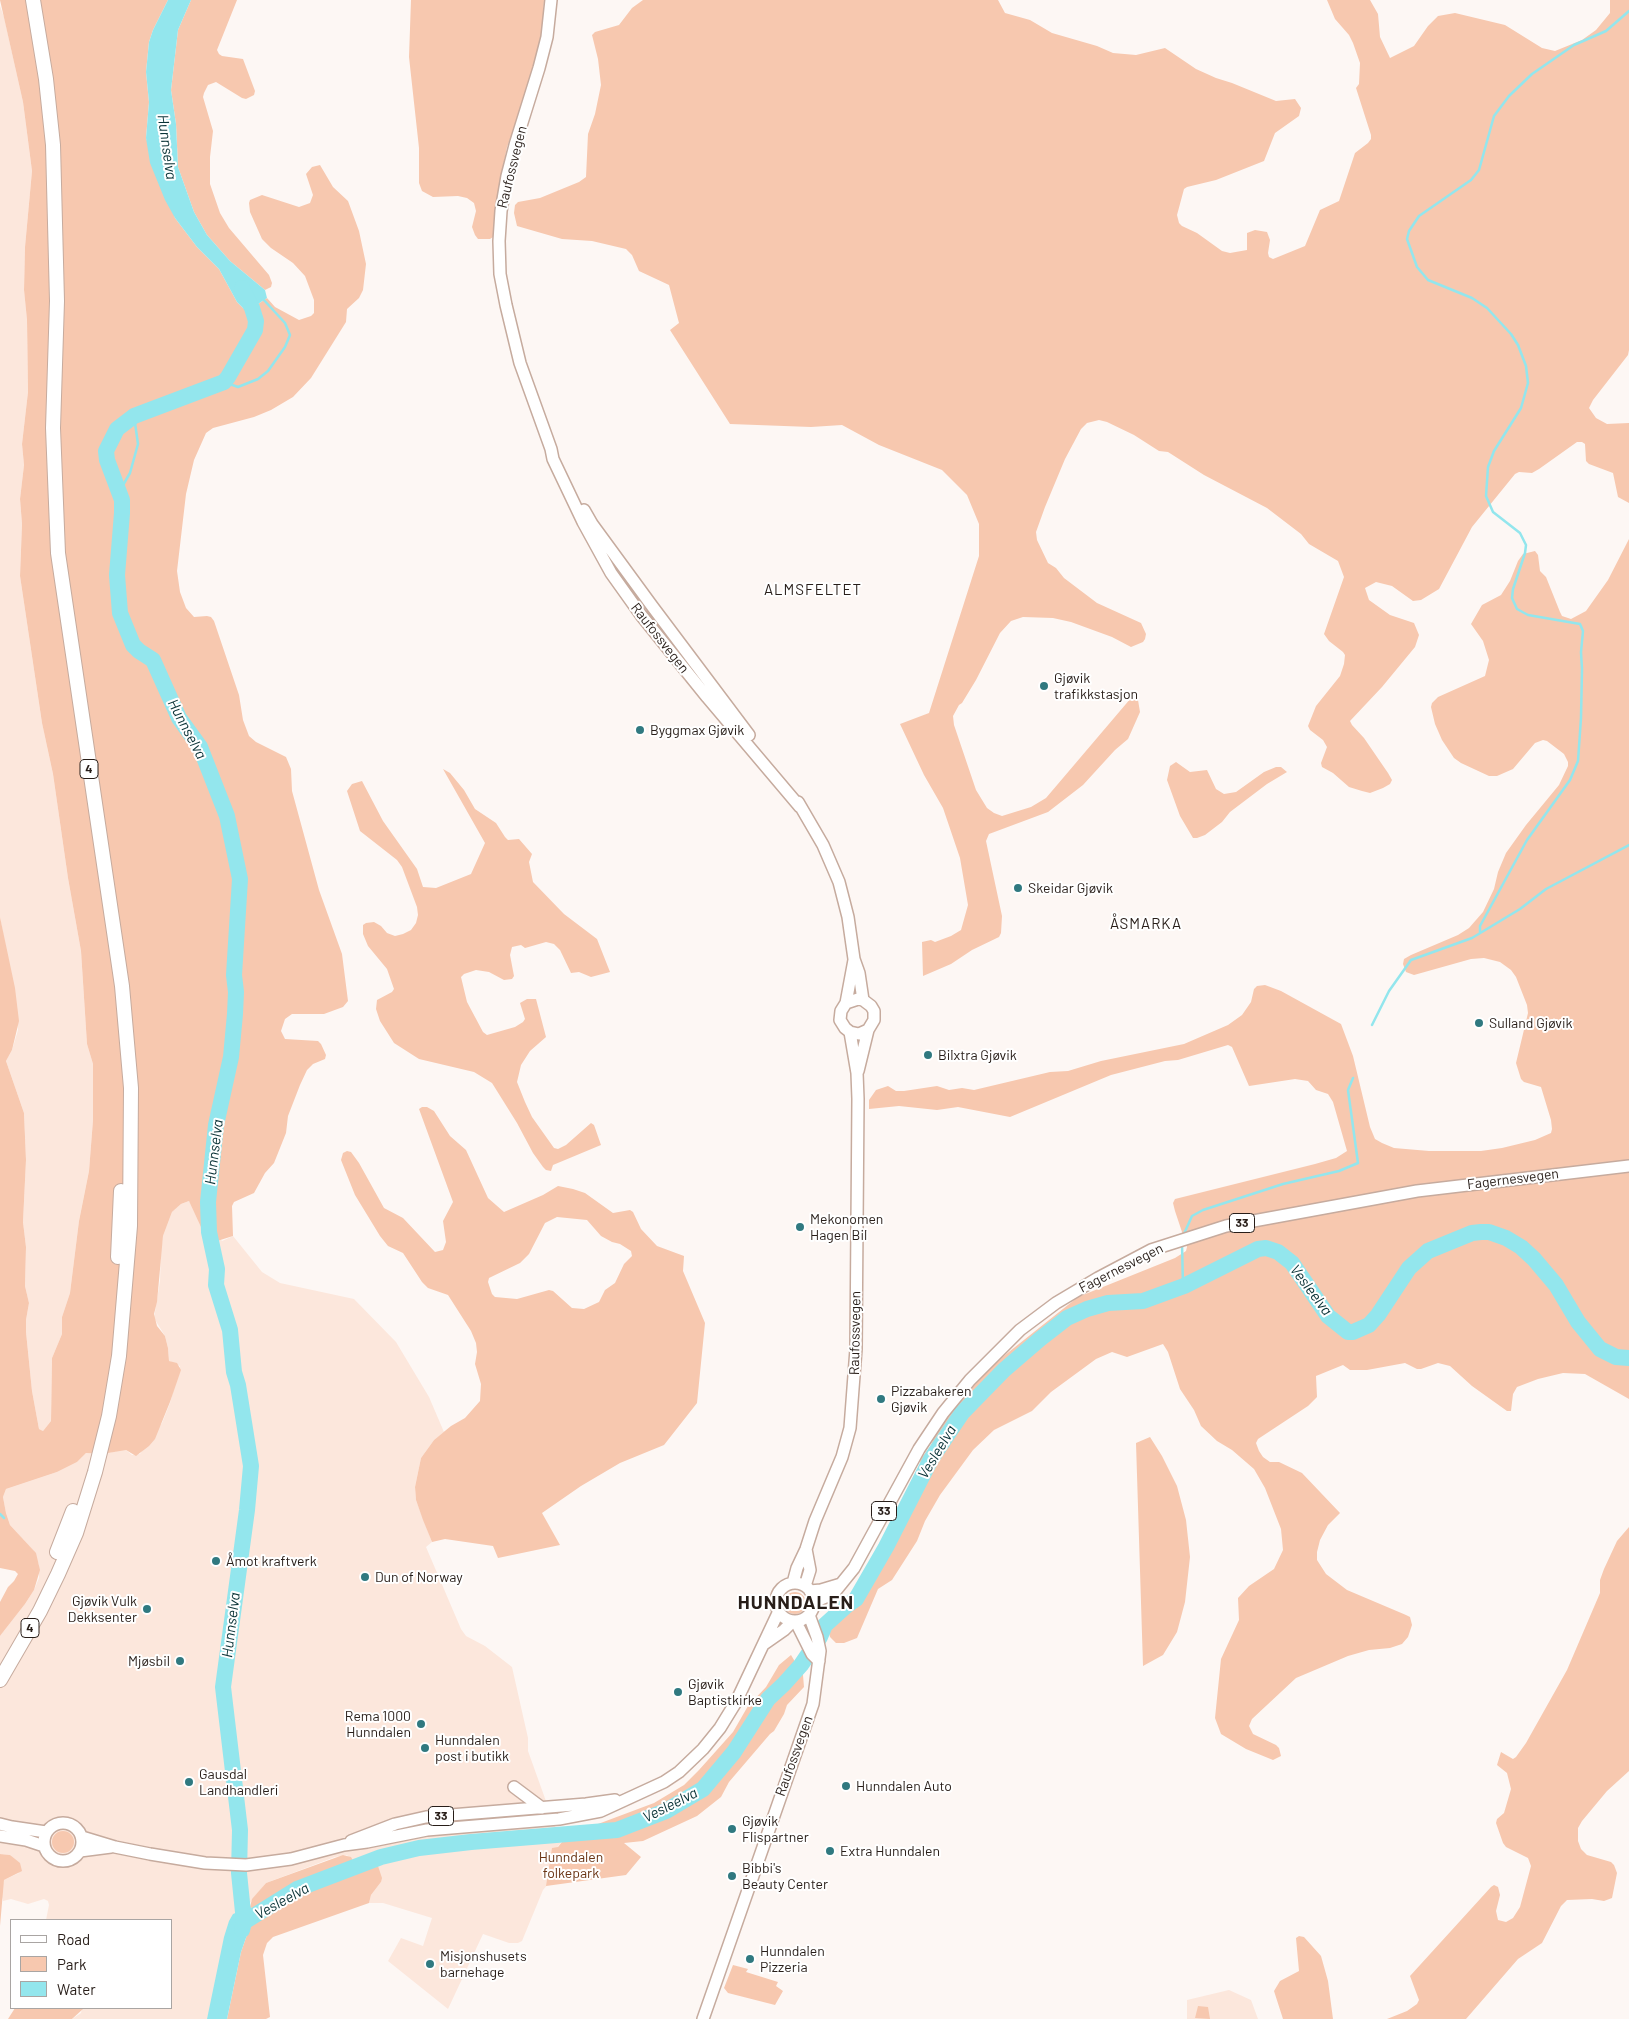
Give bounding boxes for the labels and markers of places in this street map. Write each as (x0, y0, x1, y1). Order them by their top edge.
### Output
place label: Gjøvik trafikkstasjon (1054, 670, 1138, 702)
marker: Gjøvik trafikkstasjon (1038, 680, 1050, 692)
place label: Byggmax Gjøvik (650, 722, 744, 738)
marker: Byggmax Gjøvik (634, 724, 646, 736)
place label: Skeidar Gjøvik (1028, 880, 1113, 896)
marker: Skeidar Gjøvik (1012, 882, 1024, 894)
place label: Sulland Gjøvik (1489, 1015, 1573, 1031)
marker: Sulland Gjøvik (1473, 1017, 1485, 1029)
place label: Bilxtra Gjøvik (938, 1047, 1017, 1063)
marker: Bilxtra Gjøvik (922, 1049, 934, 1061)
place label: Mekonomen Hagen Bil (810, 1211, 883, 1244)
marker: Mekonomen Hagen Bil (794, 1221, 806, 1233)
place label: Pizzabakeren Gjøvik (891, 1383, 972, 1415)
marker: Pizzabakeren Gjøvik (875, 1393, 887, 1405)
place label: Åmot kraftverk (226, 1553, 317, 1569)
marker: Åmot kraftverk (210, 1555, 222, 1567)
place label: Dun of Norway (375, 1569, 463, 1585)
marker: Dun of Norway (359, 1571, 371, 1583)
place label: Gjøvik Vulk Dekksenter (68, 1593, 137, 1625)
marker: Gjøvik Vulk Dekksenter (141, 1603, 153, 1615)
place label: Mjøsbil (128, 1653, 170, 1669)
marker: Mjøsbil (174, 1655, 186, 1667)
place label: Gjøvik Baptistkirke (688, 1676, 762, 1708)
marker: Gjøvik Baptistkirke (672, 1686, 684, 1698)
place label: Rema 1000 Hunndalen (345, 1708, 411, 1740)
marker: Rema 1000 Hunndalen (415, 1718, 427, 1730)
place label: Hunndalen post i butikk (435, 1732, 509, 1764)
marker: Hunndalen post i butikk (419, 1742, 431, 1754)
place label: Gausdal Landhandleri (199, 1766, 278, 1798)
marker: Gausdal Landhandleri (183, 1776, 195, 1788)
place label: Hunndalen Auto (856, 1778, 952, 1794)
marker: Hunndalen Auto (840, 1780, 852, 1792)
place label: Gjøvik Flispartner (742, 1813, 809, 1845)
marker: Gjøvik Flispartner (726, 1823, 738, 1835)
place label: Extra Hunndalen (840, 1843, 940, 1859)
marker: Extra Hunndalen (824, 1845, 836, 1857)
place label: Bibbi's Beauty Center (742, 1860, 828, 1892)
marker: Bibbi's Beauty Center (726, 1870, 738, 1882)
place label: Hunndalen Pizzeria (760, 1943, 825, 1975)
place label: Misjonshusets barnehage (440, 1948, 527, 1980)
marker: Hunndalen Pizzeria (744, 1953, 756, 1965)
marker: Misjonshusets barnehage (424, 1958, 436, 1970)

